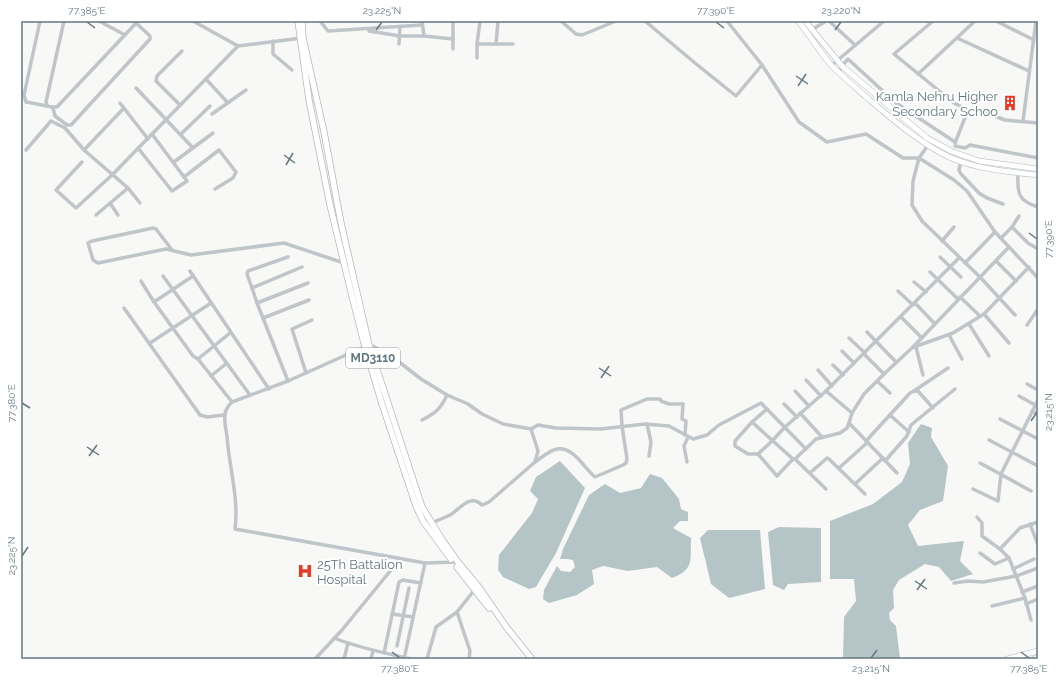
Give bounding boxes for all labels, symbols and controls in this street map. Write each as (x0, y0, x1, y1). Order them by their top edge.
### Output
text: 77.385°E (68, 5, 106, 16)
text: 23.225°N (363, 5, 401, 16)
text: 77.390°E (697, 5, 735, 16)
text: 23.220°N (821, 5, 861, 16)
place label: Kamla Nehru Higher Secondary Schoo (876, 89, 998, 119)
building icon: Kamla Nehru Higher Secondary Schoo (1001, 94, 1019, 112)
text: 77.390°E (1043, 220, 1054, 258)
road number: MD3110 (346, 348, 400, 368)
text: 77.380°E (6, 384, 17, 422)
text: 23.215°N (1043, 393, 1054, 431)
text: 23.225°N (6, 537, 17, 575)
place label: 25Th Battalion Hospital (317, 557, 402, 587)
hospital icon: 25Th Battalion Hospital (296, 562, 314, 580)
text: 77.380°E (381, 663, 419, 674)
text: 23.215°N (852, 663, 890, 674)
text: 77.385°E (1010, 663, 1048, 674)

